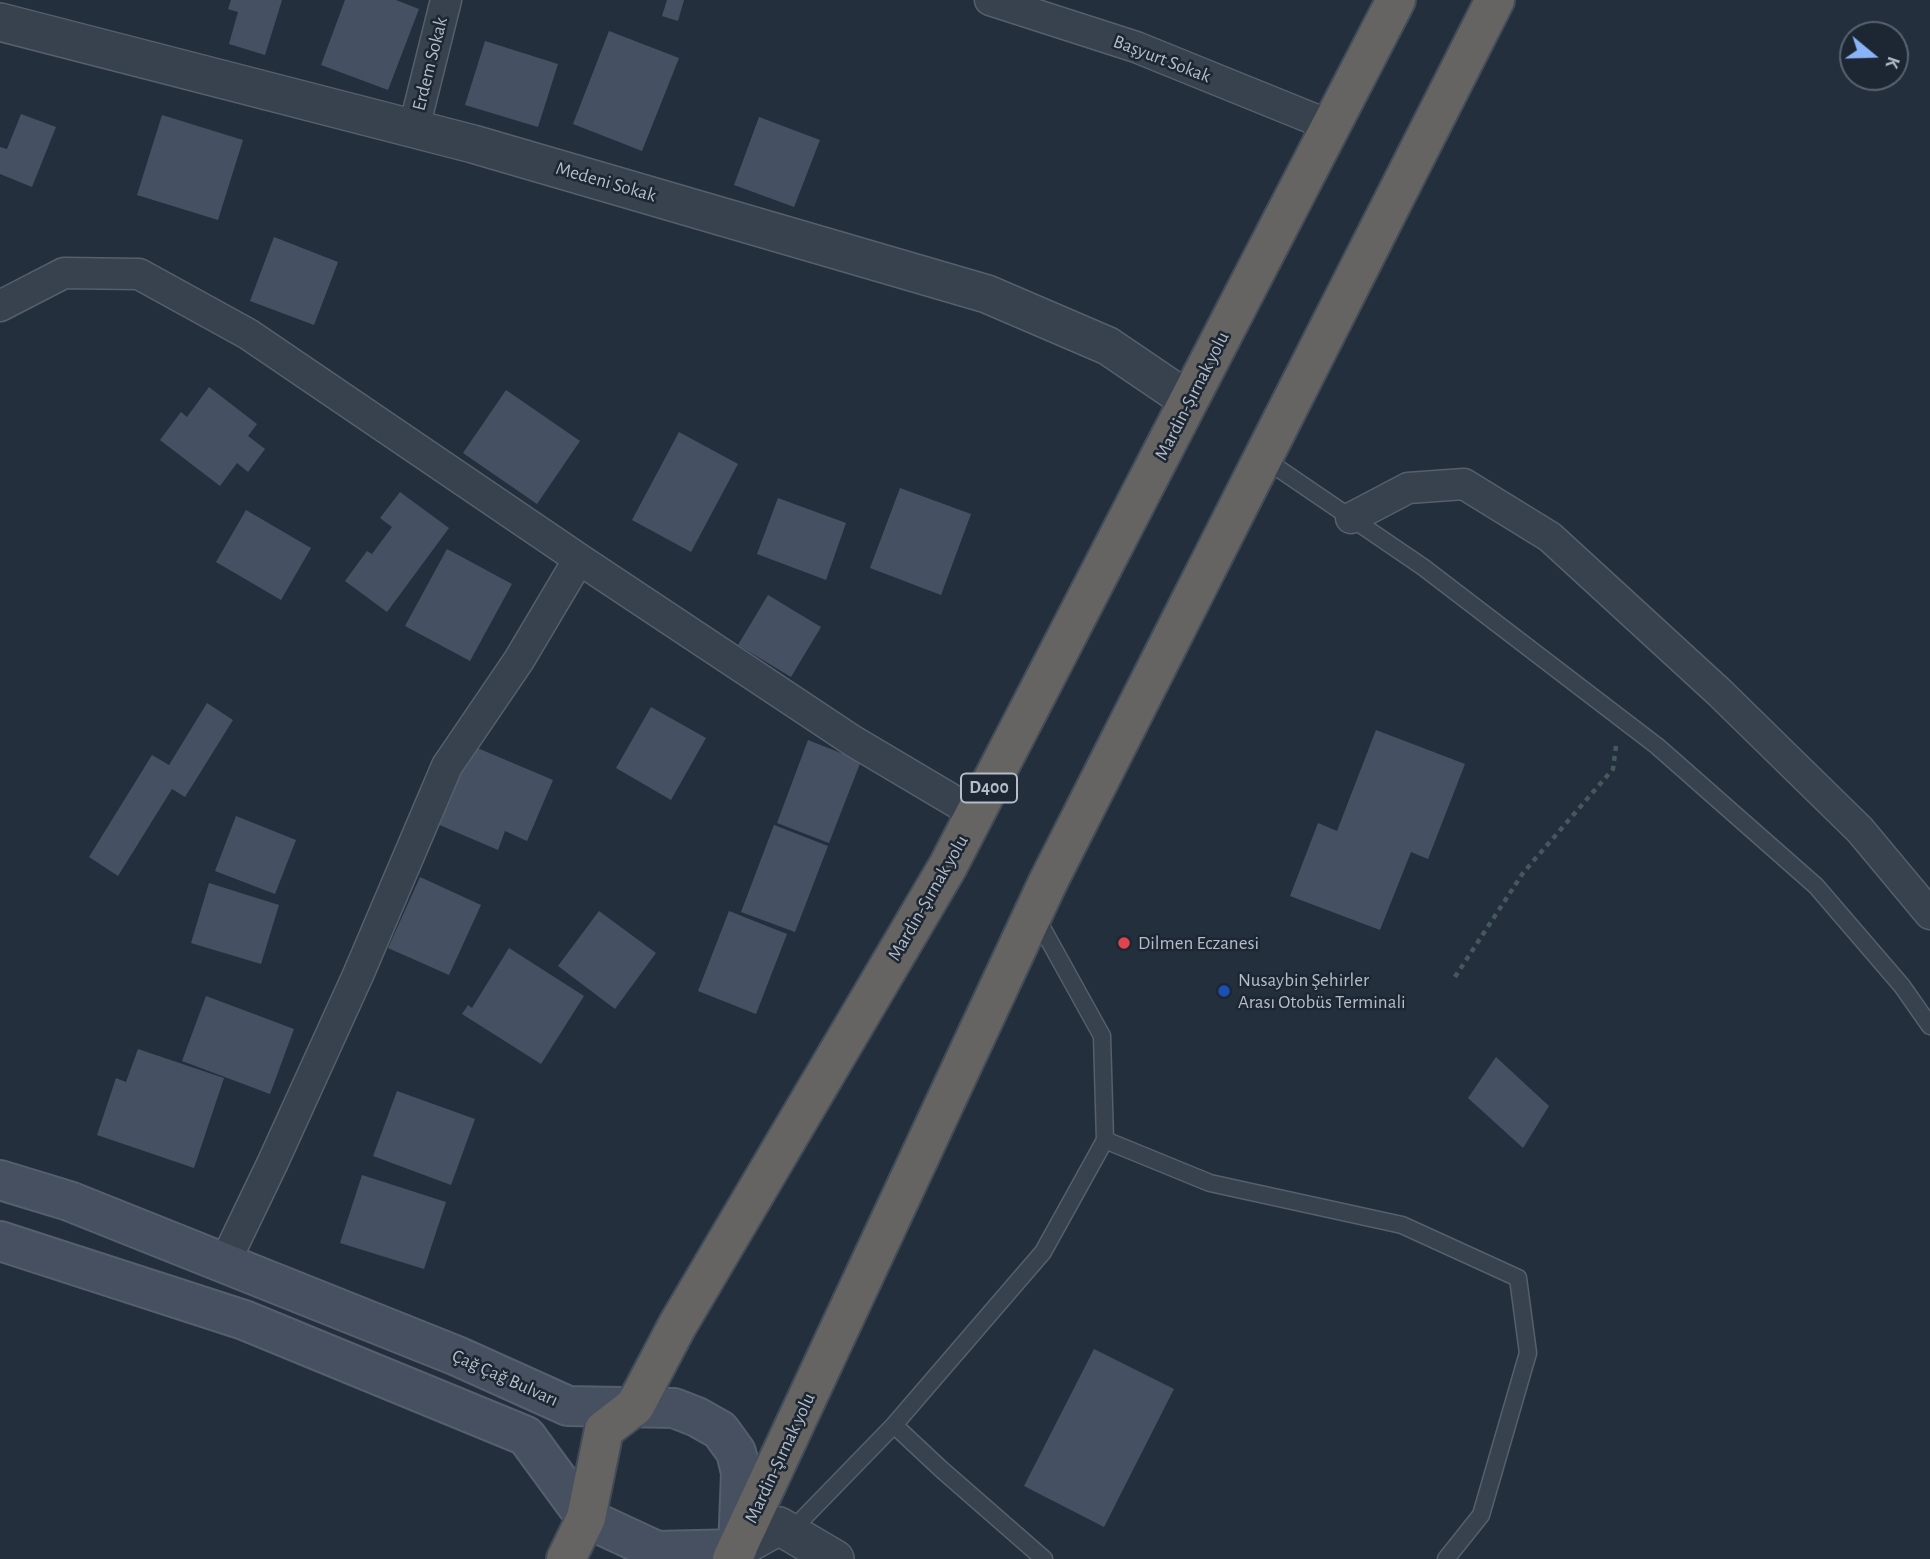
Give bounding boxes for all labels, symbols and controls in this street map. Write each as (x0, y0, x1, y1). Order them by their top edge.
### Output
street label: Erdem Sokak (407, 15, 453, 113)
north arrow (1839, 21, 1909, 91)
street label: Başyurt Sokak (1110, 30, 1214, 88)
text: K (1882, 54, 1903, 71)
street label: Medeni Sokak (553, 157, 659, 207)
street label: Mardin-Şırnak yolu (1150, 328, 1234, 464)
road number: D400 (961, 774, 1017, 802)
street label: Mardin-Şırnak yolu (883, 831, 973, 965)
place label: Dilmen Eczanesi (1138, 932, 1259, 954)
marker: Dilmen Eczanesi (1116, 935, 1132, 951)
place label: Nusaybin Şehirler Arası Otobüs Terminali (1238, 969, 1406, 1013)
marker: Nusaybin Şehirler Arası Otobüs Terminali (1216, 983, 1232, 999)
street label: Çağ Çağ Bulvarı (448, 1344, 562, 1412)
street label: Mardin-Şırnak yolu (740, 1389, 820, 1527)

